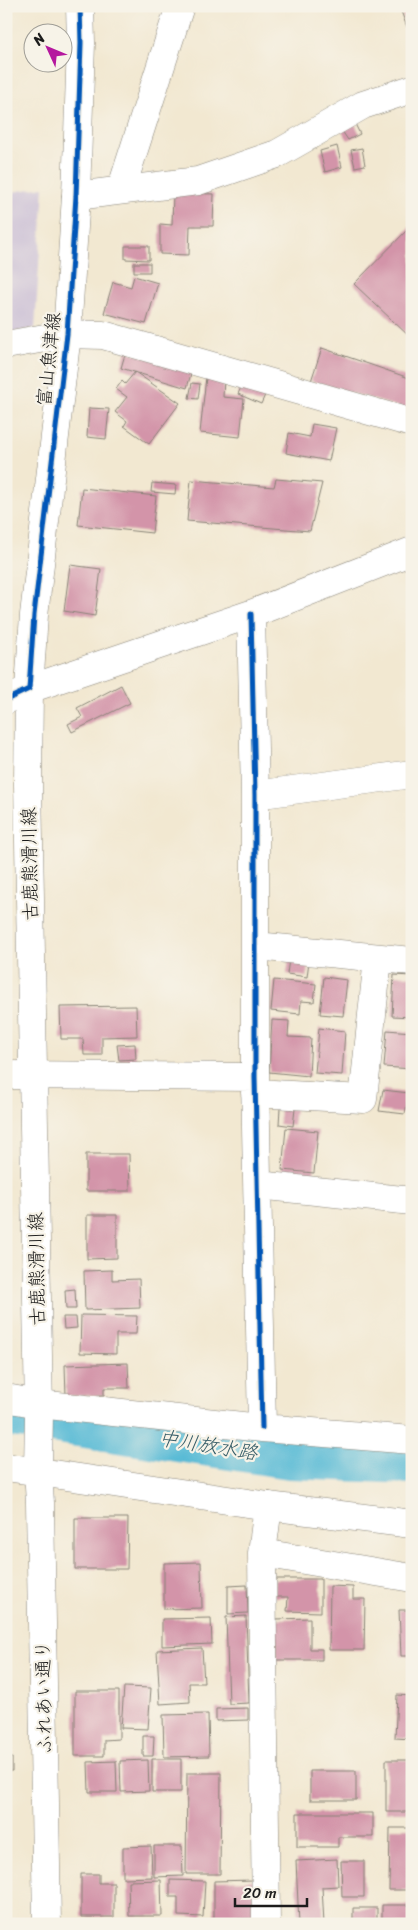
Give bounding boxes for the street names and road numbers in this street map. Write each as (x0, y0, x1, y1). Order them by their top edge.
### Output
street label: 富山魚津線 (27, 310, 70, 408)
street label: 古鹿熊滑川線 (12, 807, 47, 921)
street label: 古鹿熊滑川線 (19, 1212, 54, 1326)
street label: ふれあい通り (26, 1640, 61, 1754)

